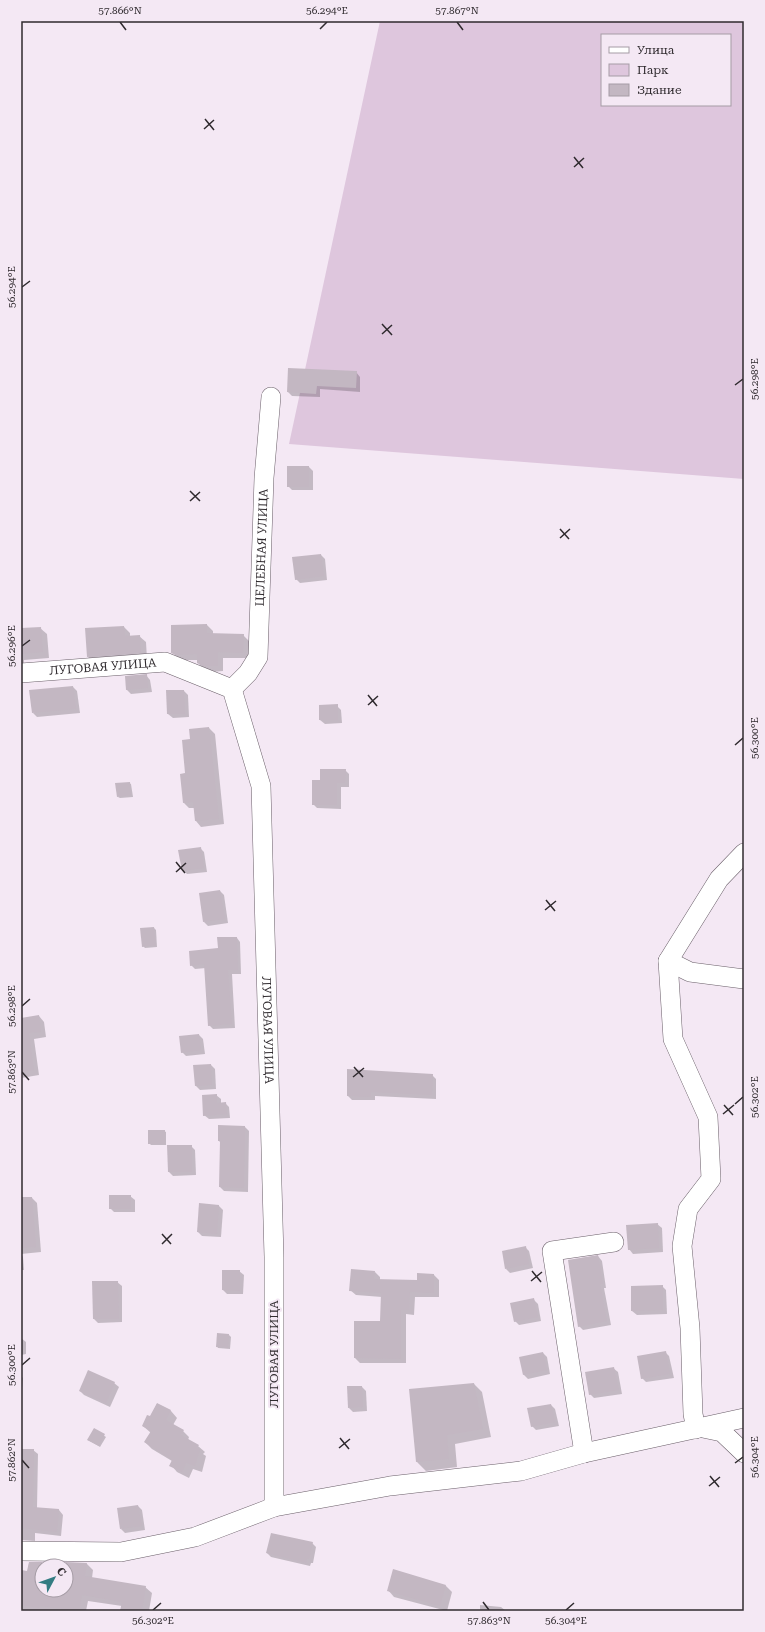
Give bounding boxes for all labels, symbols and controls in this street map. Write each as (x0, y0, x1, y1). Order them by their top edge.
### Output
text: 57.866°N (98, 5, 142, 16)
text: 56.294°E (306, 5, 348, 16)
text: 57.867°N (435, 5, 479, 16)
legend (601, 34, 731, 106)
text: Улица (637, 43, 675, 57)
text: Парк (637, 63, 669, 77)
text: Здание (637, 83, 682, 97)
text: 56.294°E (6, 266, 17, 308)
text: 56.298°E (749, 358, 760, 400)
street label: ЦЕЛЕБНАЯ УЛИЦА (253, 488, 271, 607)
text: 56.296°E (6, 625, 17, 667)
street label: ЛУГОВАЯ УЛИЦА (49, 656, 157, 678)
text: 56.300°E (749, 717, 760, 759)
street label: ЛУГОВАЯ УЛИЦА (259, 976, 276, 1084)
text: 56.298°E (6, 985, 17, 1027)
text: 57.863°N (6, 1050, 17, 1094)
text: 56.302°E (749, 1076, 760, 1118)
street label: ЛУГОВАЯ УЛИЦА (267, 1300, 281, 1408)
text: 56.300°E (6, 1344, 17, 1386)
text: 56.304°E (749, 1436, 760, 1478)
text: 57.862°N (6, 1438, 17, 1482)
north arrow (34, 1558, 74, 1598)
text: С (54, 1565, 69, 1579)
text: 56.302°E (132, 1615, 174, 1626)
text: 57.863°N (467, 1615, 511, 1626)
text: 56.304°E (545, 1615, 587, 1626)

